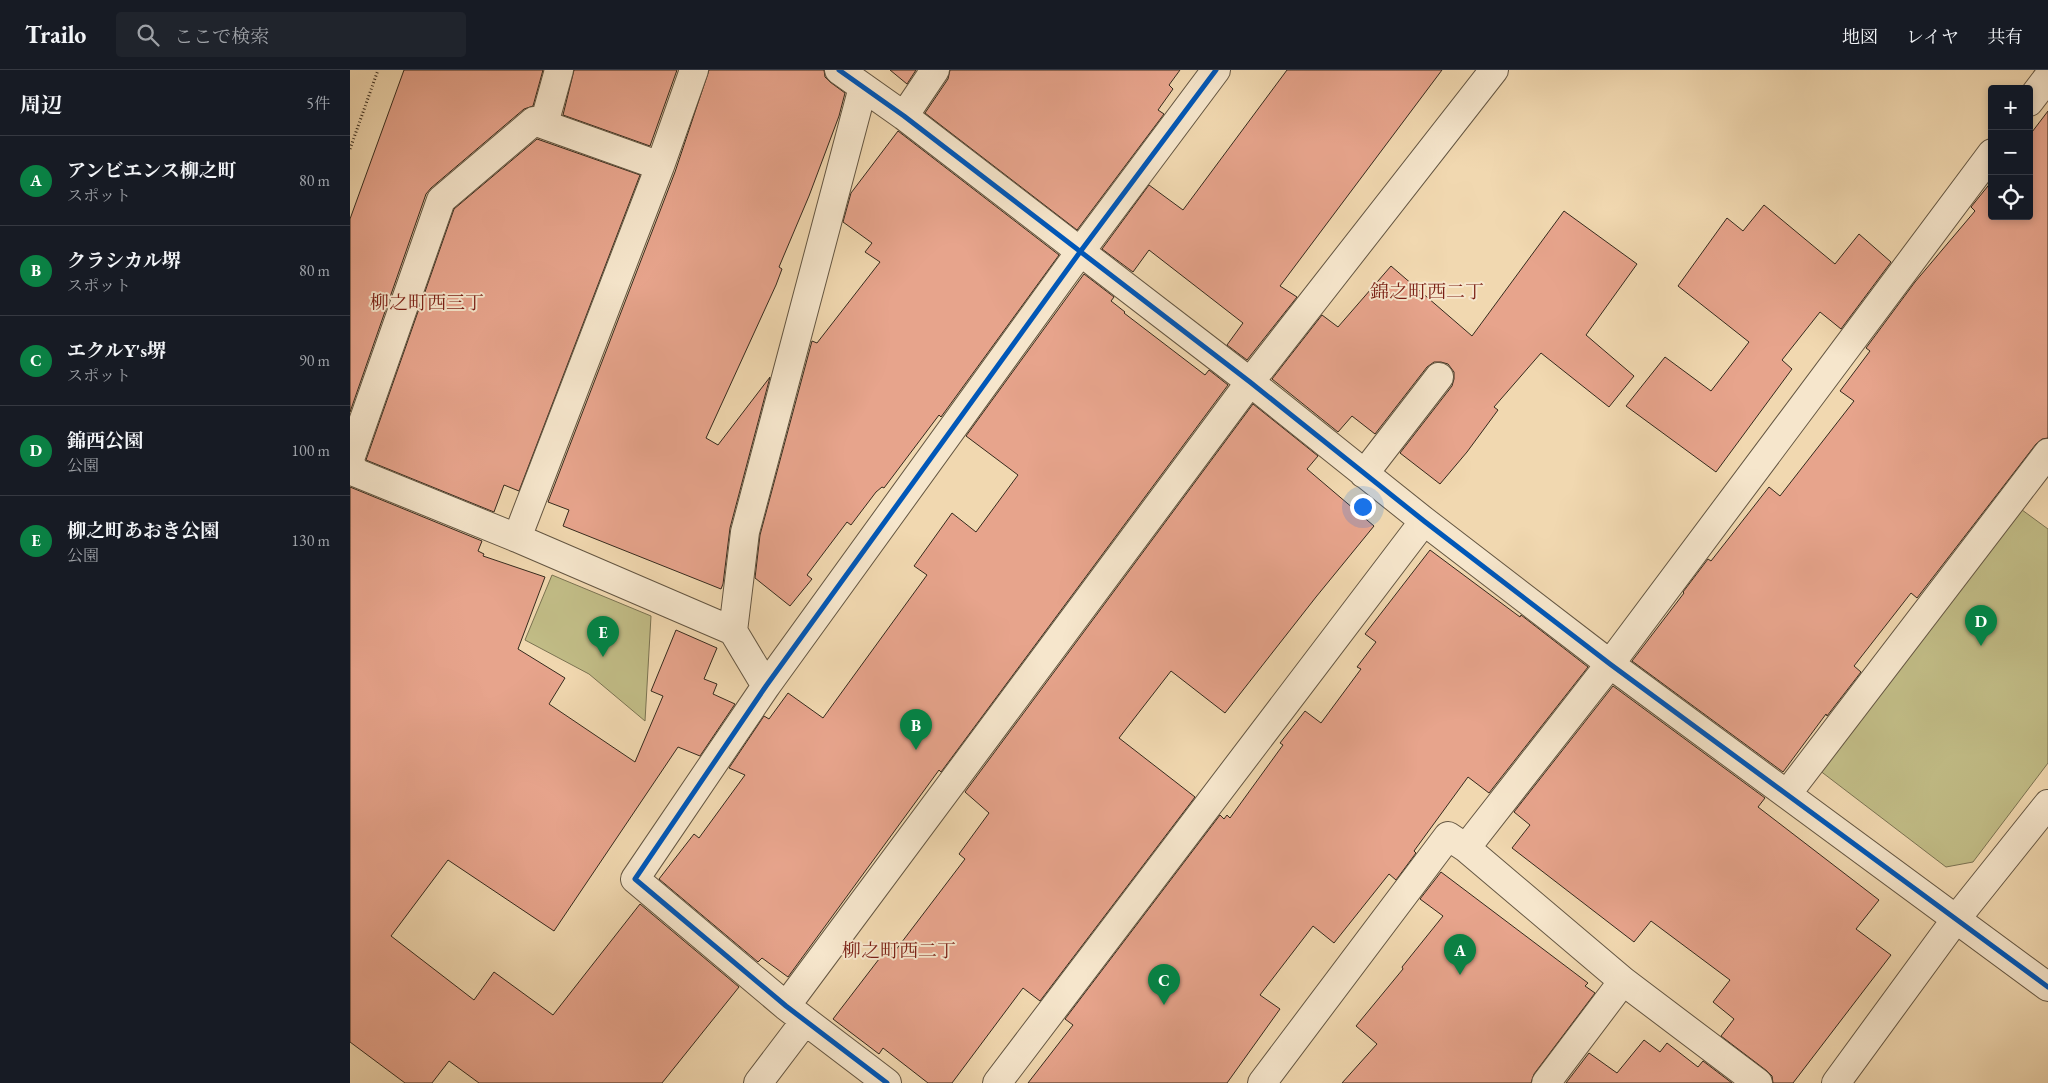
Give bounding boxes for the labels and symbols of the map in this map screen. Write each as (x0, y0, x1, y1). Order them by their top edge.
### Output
district label: 錦之町西二丁 (1370, 279, 1484, 304)
district label: 柳之町西三丁 (370, 290, 484, 315)
your location (1350, 494, 1376, 520)
pin: D (1965, 605, 1997, 646)
pin: E (587, 616, 619, 657)
pin: B (900, 709, 932, 750)
pin: A (1444, 934, 1476, 975)
district label: 柳之町西二丁 (842, 938, 956, 963)
pin: C (1148, 964, 1180, 1005)

